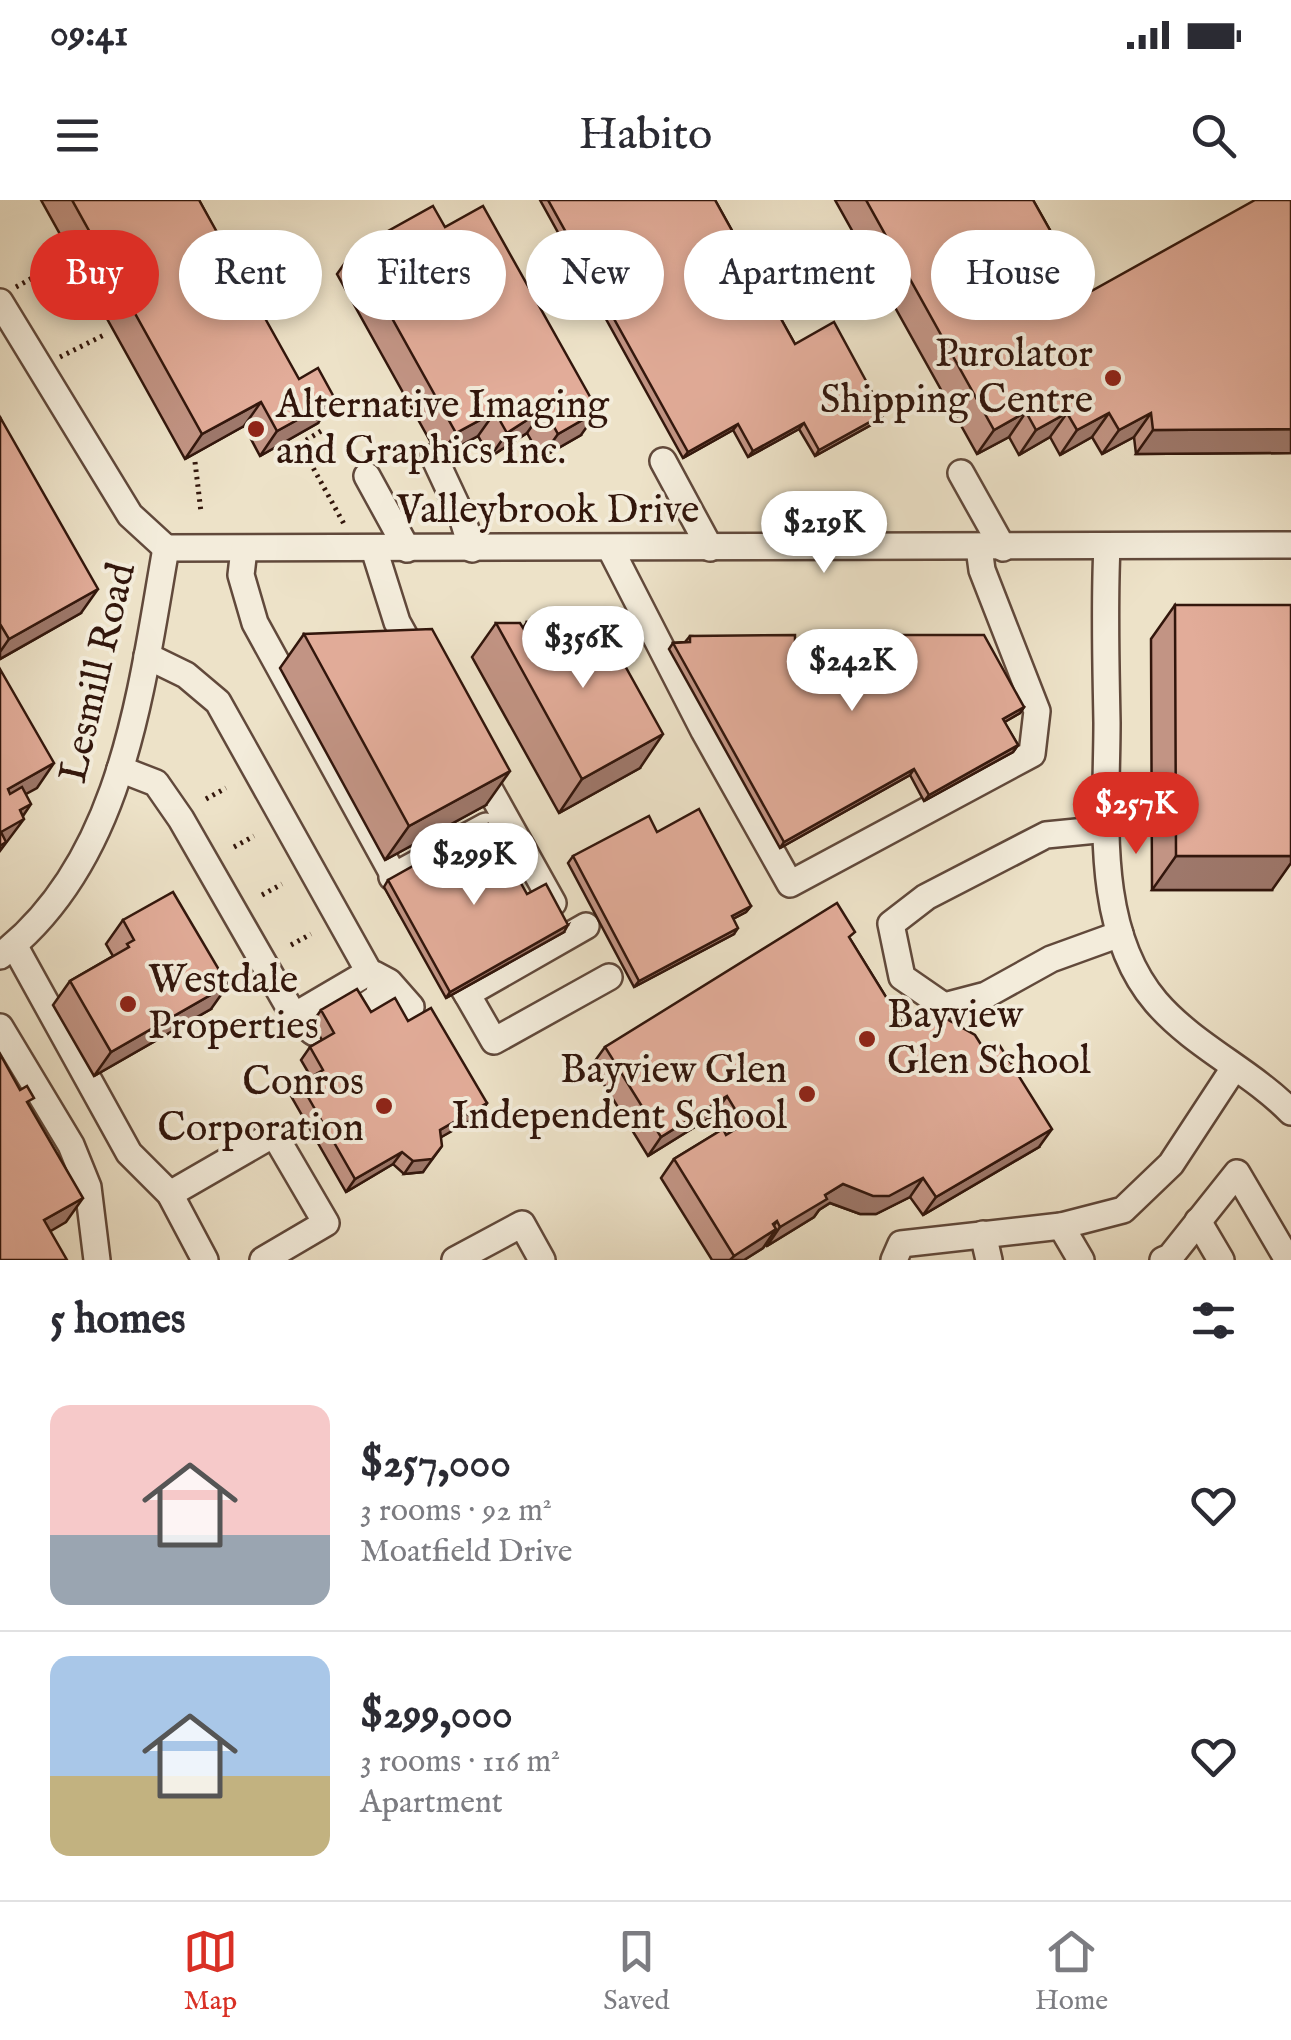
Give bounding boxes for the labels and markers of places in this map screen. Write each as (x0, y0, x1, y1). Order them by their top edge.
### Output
place label: Purolator Shipping Centre (820, 330, 1093, 427)
marker: Purolator Shipping Centre (1102, 367, 1124, 389)
place label: Alternative Imaging and Graphics Inc. (275, 381, 610, 478)
marker: Alternative Imaging and Graphics Inc. (245, 418, 267, 440)
pin: $219K (754, 491, 894, 576)
pin: $356K (513, 606, 653, 691)
pin: $242K (782, 629, 922, 714)
pin: $257K (1066, 772, 1206, 857)
pin: $299K (404, 823, 544, 908)
place label: Westdale Properties (148, 956, 319, 1053)
place label: Bayview Glen School (887, 991, 1091, 1088)
marker: Westdale Properties (117, 993, 139, 1015)
marker: Bayview Glen School (856, 1028, 878, 1050)
place label: Bayview Glen Independent School (451, 1046, 787, 1143)
place label: Conros Corporation (157, 1058, 364, 1155)
marker: Bayview Glen Independent School (796, 1083, 818, 1105)
marker: Conros Corporation (373, 1095, 395, 1117)

